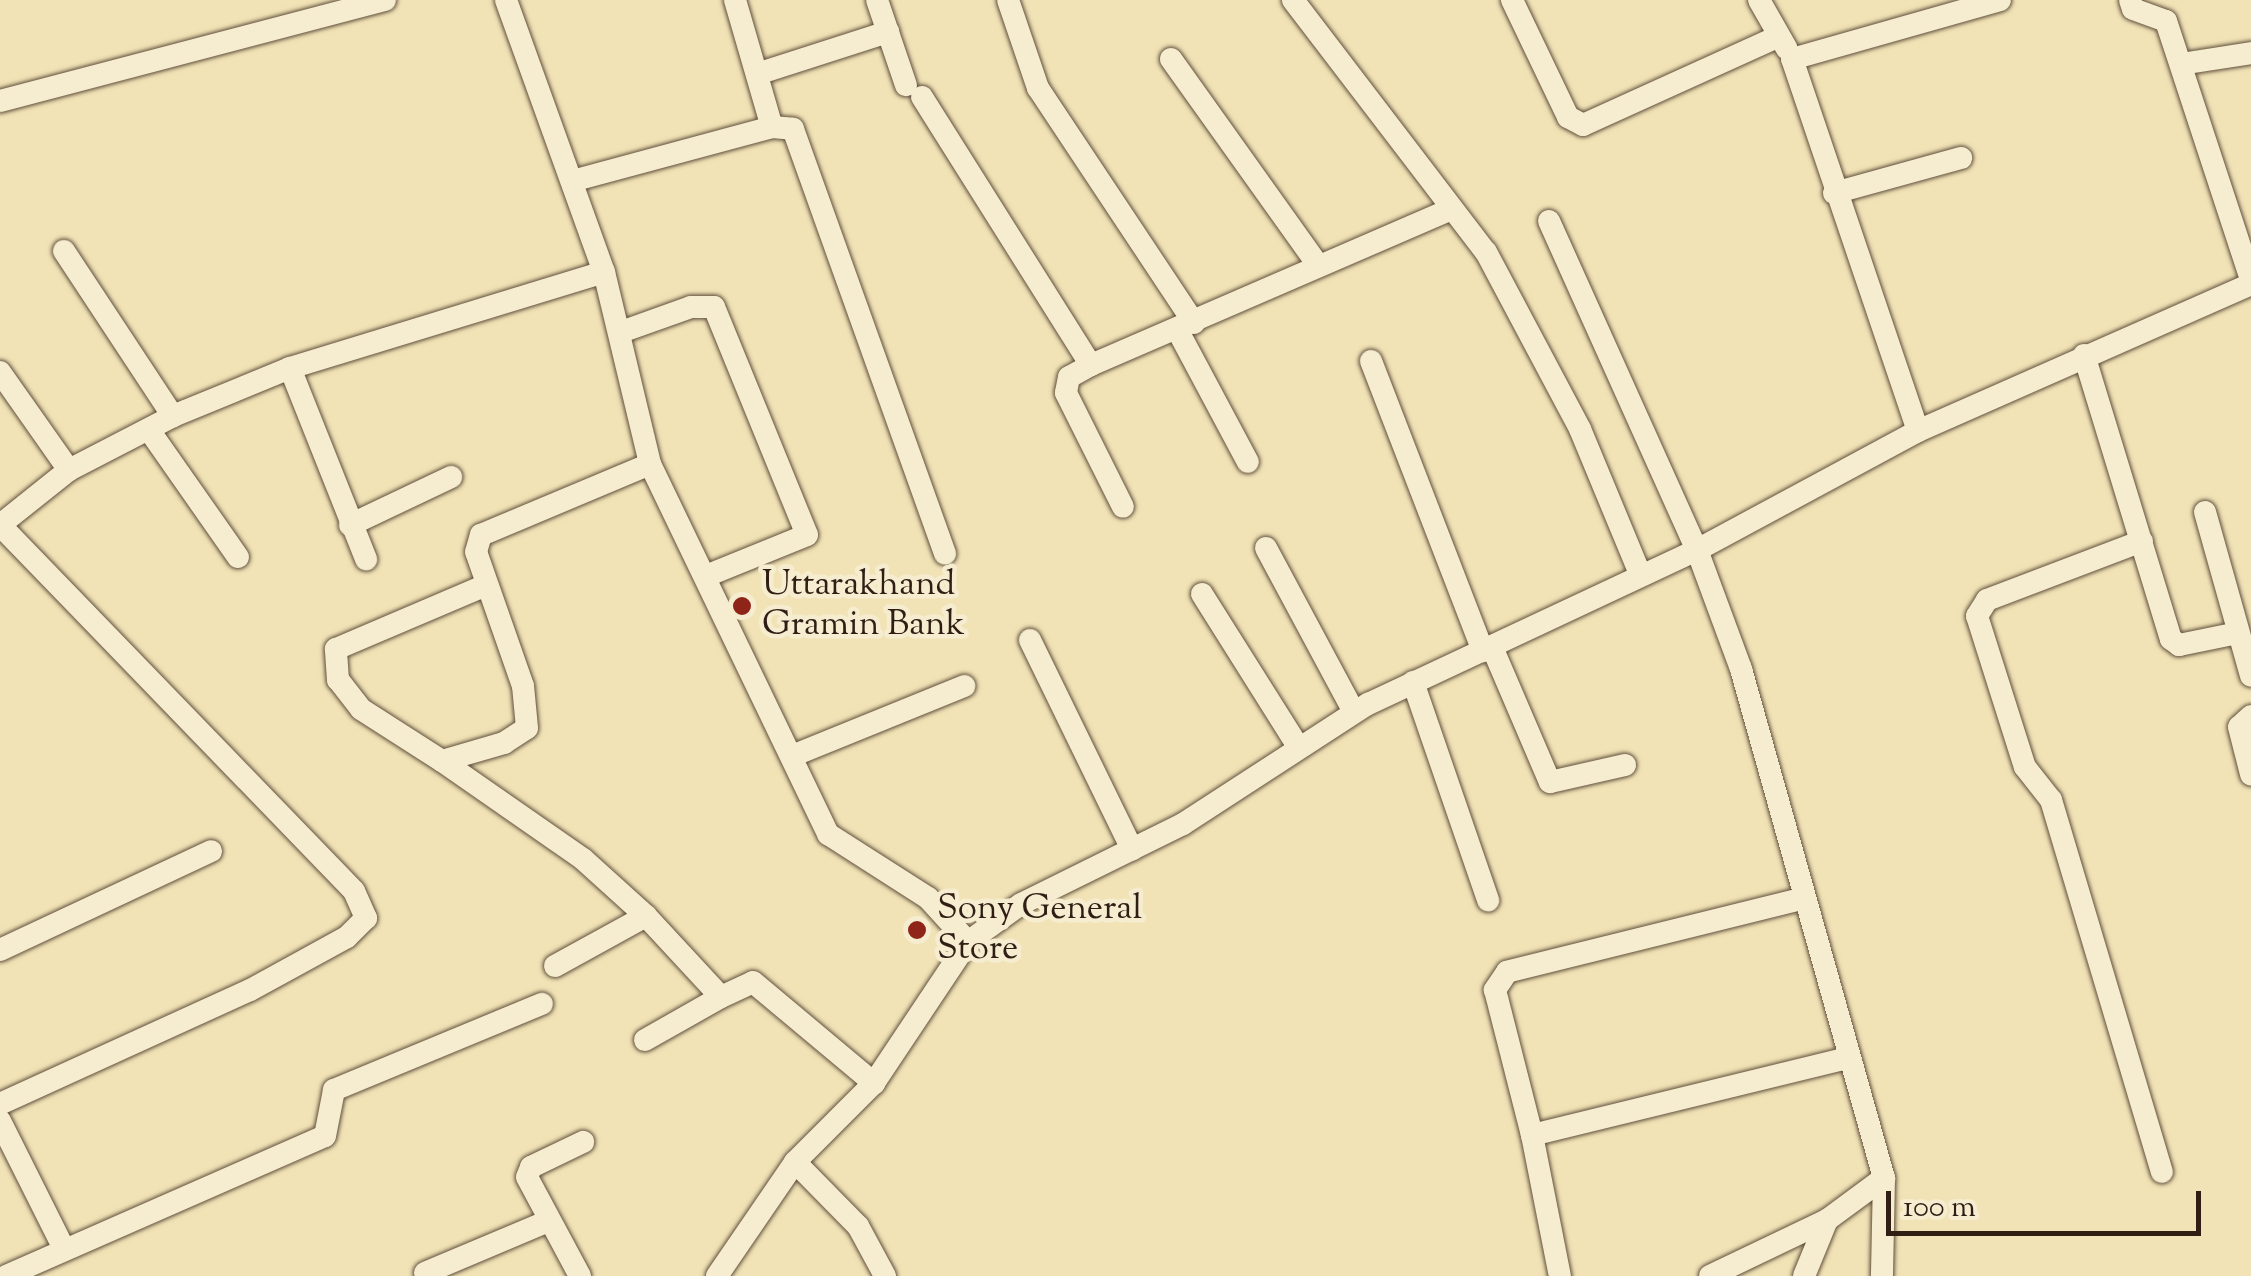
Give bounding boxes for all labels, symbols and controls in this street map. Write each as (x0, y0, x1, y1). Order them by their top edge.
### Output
place label: Uttarakhand Gramin Bank (762, 565, 965, 647)
marker: Uttarakhand Gramin Bank (731, 595, 753, 617)
place label: Sony General Store (937, 889, 1142, 971)
marker: Sony General Store (906, 919, 928, 941)
scale bar (1891, 1171, 2206, 1233)
text: 100 m (1903, 1187, 1976, 1230)

